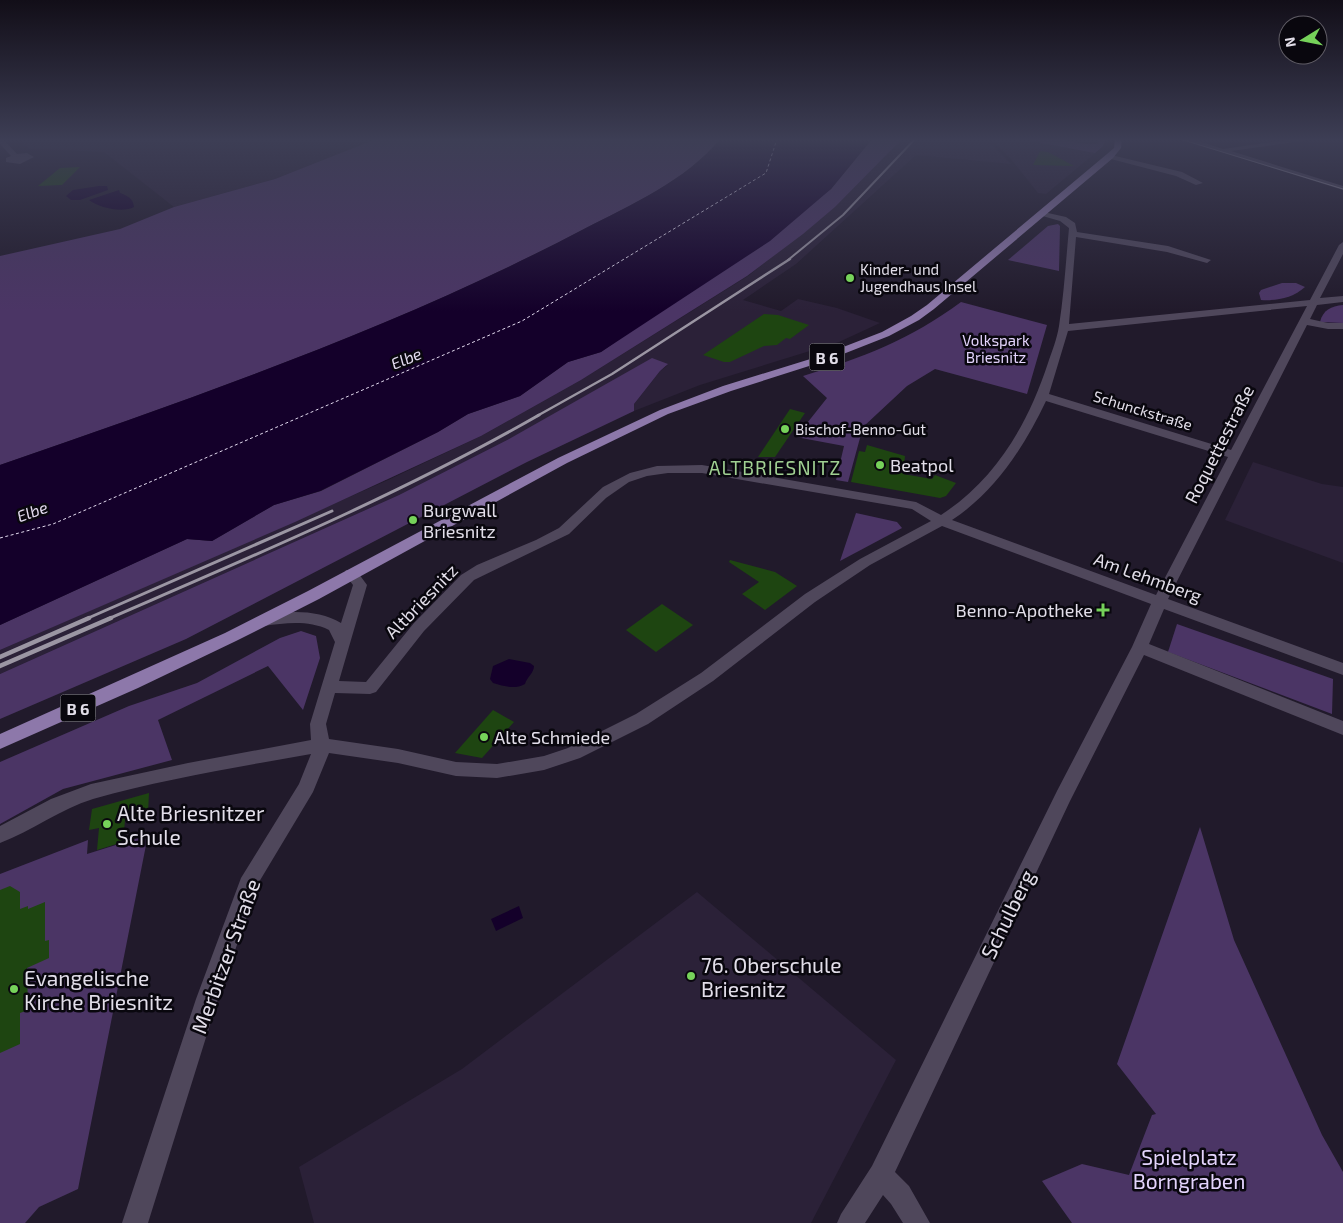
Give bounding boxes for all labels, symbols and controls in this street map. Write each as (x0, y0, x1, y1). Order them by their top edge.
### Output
north arrow (1278, 15, 1328, 65)
text: N (1280, 36, 1299, 49)
place label: Kinder- und Jugendhaus Insel (860, 260, 977, 295)
marker: Kinder- und Jugendhaus Insel (844, 272, 856, 284)
park label: Volkspark Briesnitz (962, 331, 1030, 366)
water label: Elbe (388, 343, 425, 373)
road number: B 6 (810, 344, 844, 371)
street label: Roquettestraße (1180, 381, 1258, 507)
street label: Schunckstraße (1091, 386, 1195, 434)
place label: Bischof-Benno-Gut (795, 420, 926, 438)
marker: Bischof-Benno-Gut (779, 423, 791, 435)
place label: Beatpol (890, 454, 954, 476)
district label: ALTBRIESNITZ (709, 456, 841, 479)
marker: Beatpol (874, 459, 886, 471)
water label: Elbe (14, 497, 50, 525)
place label: Burgwall Briesnitz (423, 499, 498, 542)
marker: Burgwall Briesnitz (407, 514, 419, 526)
street label: Am Lehmberg (1091, 547, 1205, 607)
street label: Altbriesnitz (380, 559, 462, 643)
place label: Benno-Apotheke (956, 599, 1093, 621)
marker: Benno-Apotheke (1097, 604, 1109, 616)
road number: B 6 (60, 694, 96, 721)
place label: Alte Schmiede (494, 726, 610, 748)
marker: Alte Schmiede (478, 731, 490, 743)
place label: Alte Briesnitzer Schule (117, 800, 265, 849)
marker: Alte Briesnitzer Schule (101, 818, 113, 830)
street label: Schulberg (975, 865, 1039, 963)
street label: Merbitzer Straße (185, 875, 265, 1037)
place label: 76. Oberschule Briesnitz (701, 952, 842, 1001)
place label: Evangelische Kirche Briesnitz (24, 965, 173, 1014)
marker: 76. Oberschule Briesnitz (685, 970, 697, 982)
marker: Evangelische Kirche Briesnitz (8, 983, 20, 995)
park label: Spielplatz Borngraben (1133, 1144, 1245, 1193)

